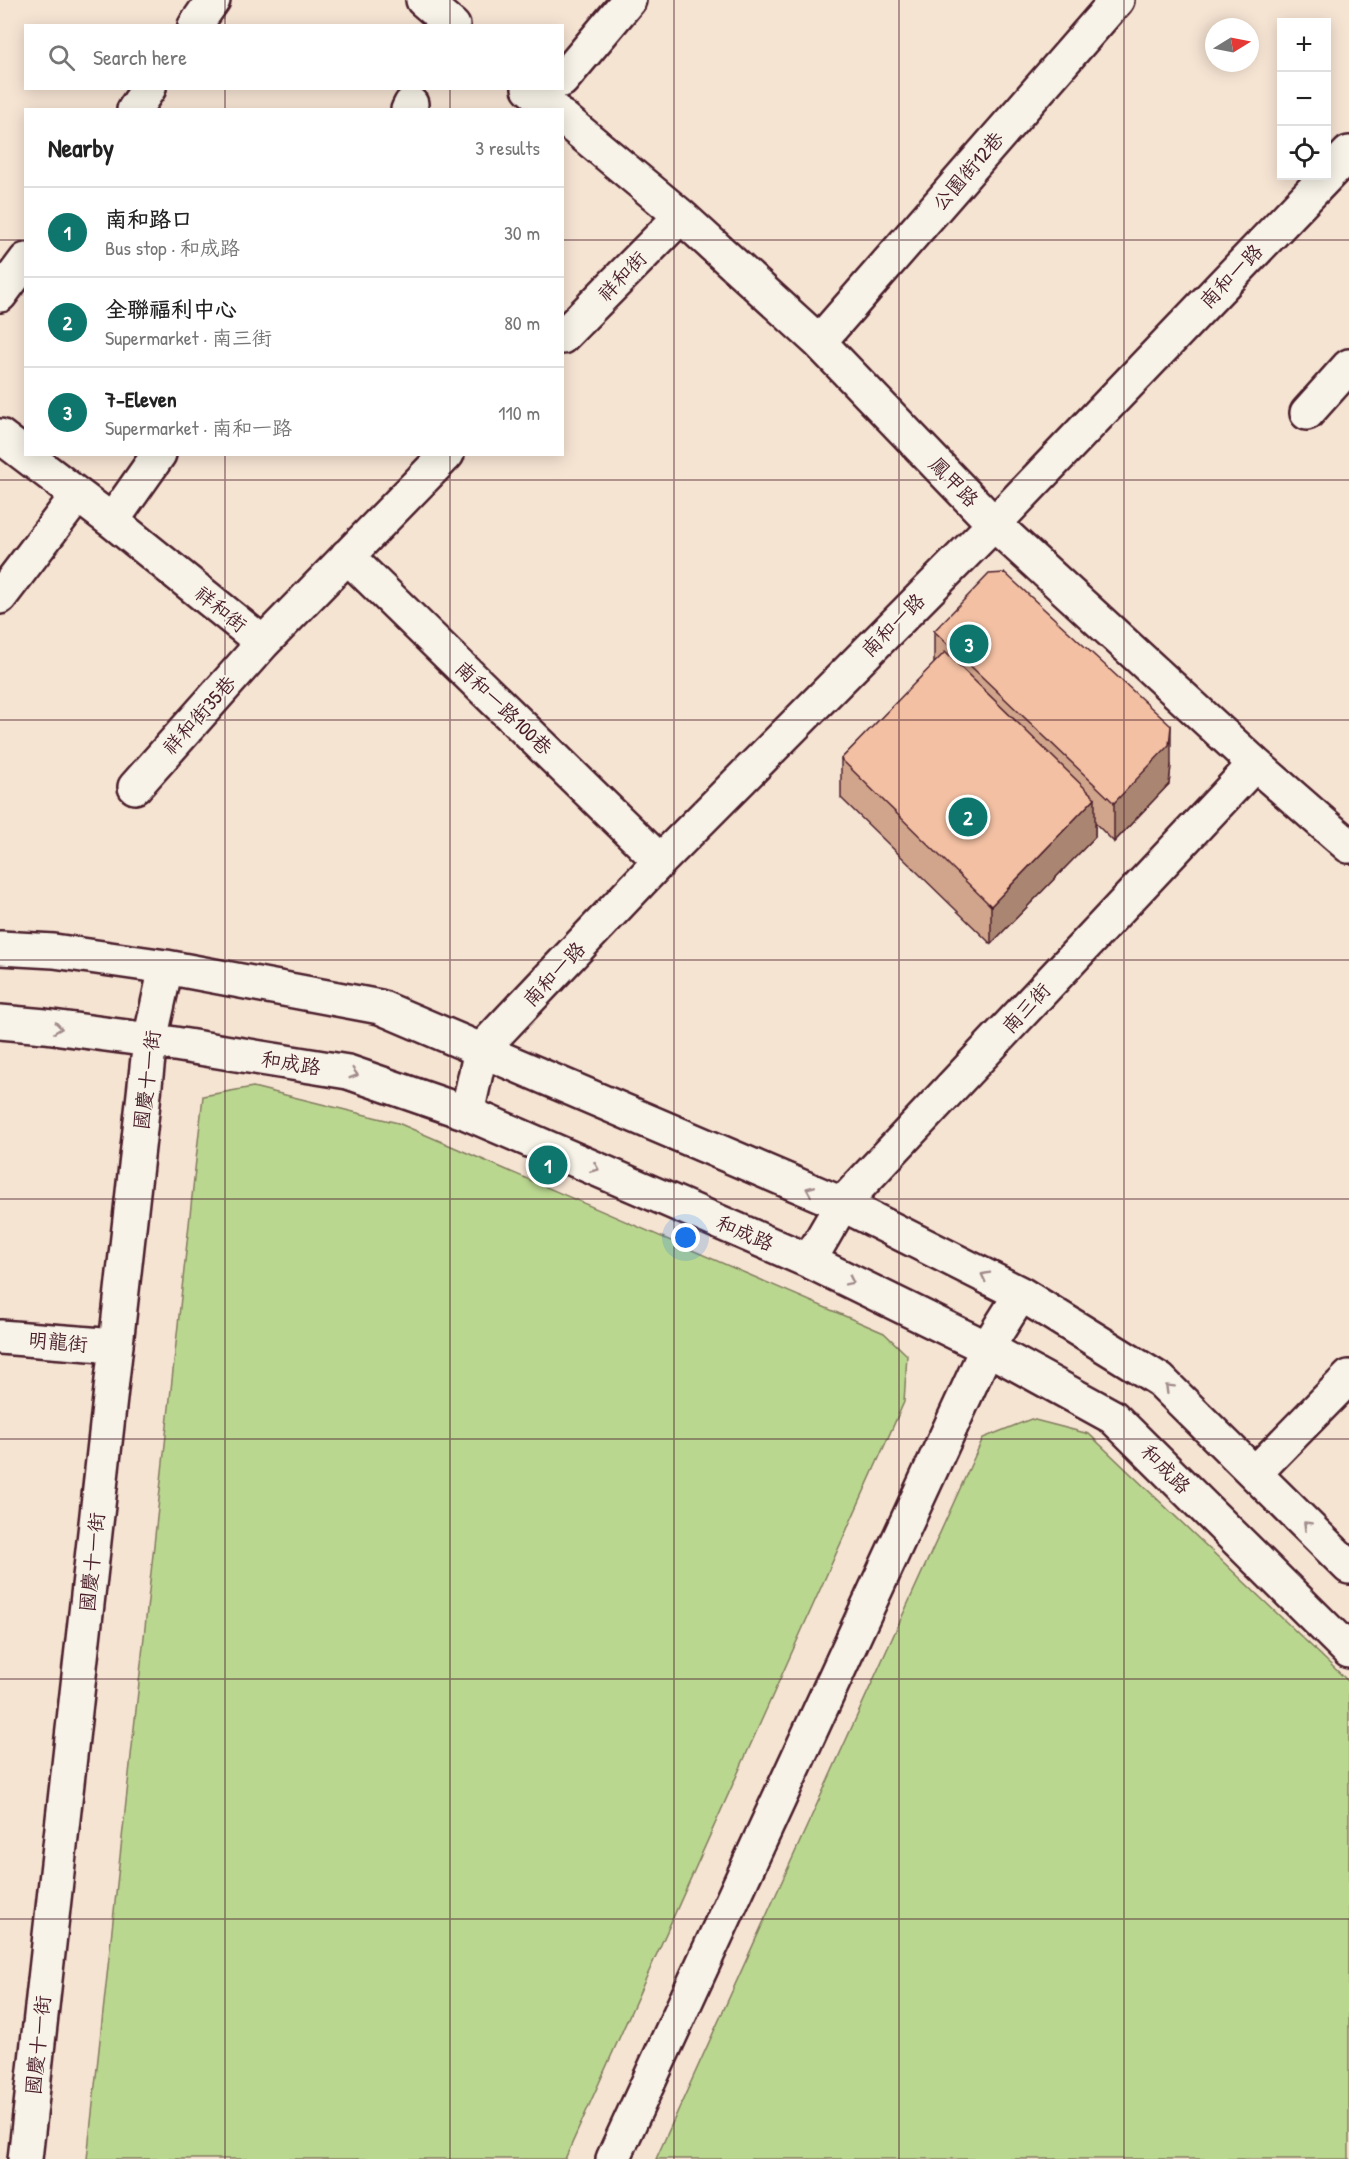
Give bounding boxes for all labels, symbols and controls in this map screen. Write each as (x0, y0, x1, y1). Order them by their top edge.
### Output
north arrow (1205, 18, 1259, 72)
map controls (1277, 18, 1331, 180)
button: + (1277, 18, 1331, 72)
search box (24, 24, 564, 90)
icon: search (45, 41, 78, 74)
text: Search here (93, 42, 187, 72)
button: − (1277, 72, 1331, 126)
street label: 公園街12巷 (926, 125, 1010, 216)
button: locate (1277, 126, 1331, 180)
text: Nearby (48, 130, 114, 165)
text: 3 results (475, 134, 540, 161)
text: 南和路口 (105, 204, 193, 234)
text: 1 (64, 219, 71, 246)
text: 30 m (504, 219, 540, 246)
text: Bus stop · 和成路 (105, 234, 240, 261)
street label: 南和一路 (1193, 237, 1269, 314)
street label: 祥和街 (591, 245, 652, 307)
text: 全聯福利中心 (105, 294, 237, 324)
text: 2 (63, 309, 72, 336)
text: 80 m (504, 309, 540, 336)
text: Supermarket · 南三街 (105, 324, 272, 351)
text: 7-Eleven (105, 384, 177, 414)
text: 3 (63, 399, 72, 426)
text: 110 m (498, 399, 540, 426)
text: Supermarket · 南和一路 (105, 414, 292, 441)
street label: 鳳甲路 (924, 451, 986, 513)
street label: 祥和街 (190, 579, 253, 638)
street label: 南和一路 (855, 586, 931, 662)
pin: 3 (950, 622, 988, 666)
street label: 南和一路100巷 (450, 654, 559, 762)
street label: 祥和街35巷 (156, 669, 242, 760)
pin: 2 (948, 794, 988, 840)
street label: 南和一路 (516, 934, 591, 1012)
street label: 南三街 (995, 977, 1056, 1039)
one-way arrow (54, 1021, 63, 1033)
street label: 國慶十一街 (127, 1029, 166, 1131)
street label: 和成路 (259, 1044, 324, 1081)
one-way arrow (348, 1067, 359, 1080)
pin: 1 (528, 1142, 568, 1188)
one-way arrow (588, 1161, 599, 1173)
one-way arrow (805, 1185, 816, 1197)
street label: 和成路 (712, 1208, 779, 1257)
your location (671, 1223, 700, 1252)
one-way arrow (980, 1272, 991, 1283)
one-way arrow (843, 1273, 854, 1285)
street label: 明龍街 (27, 1325, 89, 1358)
one-way arrow (1165, 1385, 1176, 1396)
street label: 和成路 (1136, 1438, 1198, 1500)
street label: 國慶十一街 (73, 1511, 110, 1613)
one-way arrow (1304, 1522, 1315, 1533)
street label: 國慶十一街 (19, 1994, 56, 2096)

